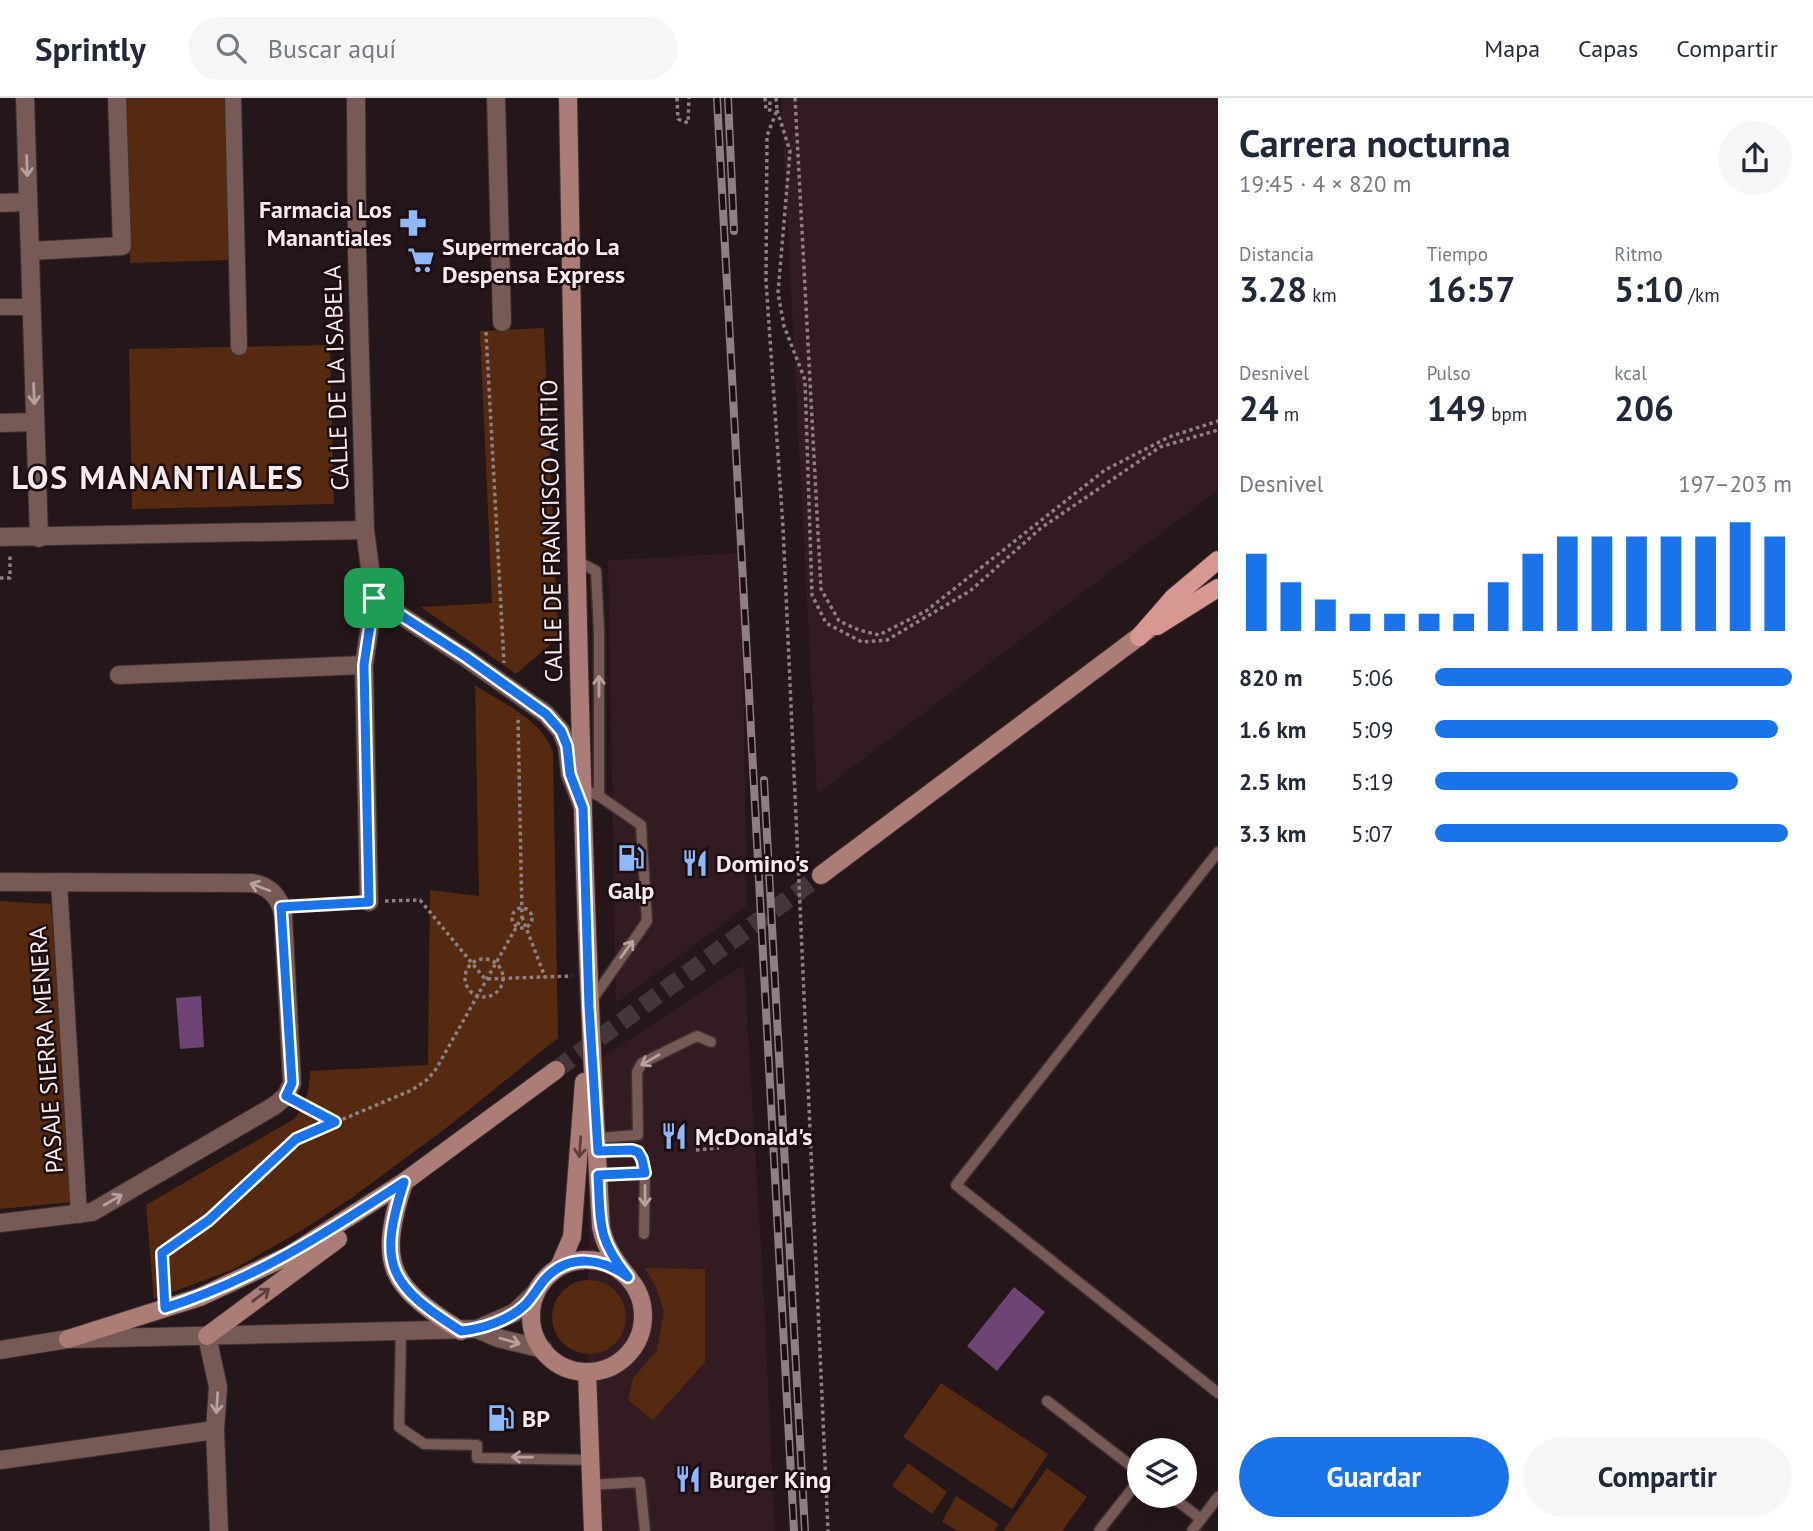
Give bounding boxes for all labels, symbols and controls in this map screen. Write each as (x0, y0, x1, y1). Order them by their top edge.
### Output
search box (188, 17, 678, 80)
text: Sprintly (35, 27, 146, 70)
icon: search (212, 29, 250, 67)
text: Buscar aquí (268, 32, 396, 65)
text: Mapa (1484, 33, 1540, 64)
text: Capas (1578, 33, 1638, 64)
text: Compartir (1676, 33, 1778, 64)
text: Carrera nocturna (1239, 118, 1511, 167)
button: share (1718, 121, 1792, 195)
one-way arrow (21, 154, 34, 177)
text: 19:45 · 4 × 820 m (1239, 169, 1411, 198)
place label: Farmacia Los Manantiales (259, 194, 392, 253)
pharmacy icon: Farmacia Los Manantiales (398, 208, 428, 238)
place label: Supermercado La Despensa Express (442, 231, 625, 290)
text: Distancia (1239, 242, 1314, 266)
text: Tiempo (1427, 242, 1488, 266)
text: Ritmo (1614, 242, 1663, 266)
supermarket icon: Supermercado La Despensa Express (406, 245, 436, 275)
street label: CALLE DE LA ISABELA (317, 265, 355, 491)
text: 3.28 (1239, 266, 1307, 312)
text: 16:57 (1427, 266, 1515, 312)
text: 5:10 (1614, 266, 1683, 312)
text: km (1307, 283, 1337, 307)
text: /km (1683, 283, 1720, 307)
text: Desnivel (1239, 361, 1309, 385)
text: Pulso (1427, 361, 1471, 385)
text: kcal (1614, 361, 1647, 385)
street label: CALLE DE FRANCISCO ARITIO (533, 379, 569, 683)
one-way arrow (28, 382, 41, 405)
text: 24 (1239, 385, 1279, 431)
text: 149 (1427, 385, 1486, 431)
text: 206 (1614, 385, 1674, 431)
text: m (1279, 402, 1299, 426)
text: bpm (1486, 402, 1527, 426)
district label: LOS MANANTIALES (11, 456, 305, 498)
text: Desnivel (1239, 469, 1323, 498)
text: 197–203 m (1678, 469, 1792, 498)
pin (344, 568, 404, 628)
icon: arrive (355, 579, 393, 617)
text: 820 m (1239, 663, 1302, 692)
text: 5:06 (1351, 663, 1394, 692)
one-way arrow (592, 675, 606, 698)
text: 1.6 km (1239, 715, 1306, 744)
text: 5:09 (1351, 715, 1394, 744)
text: 2.5 km (1239, 767, 1306, 796)
text: 5:19 (1351, 767, 1394, 796)
text: 3.3 km (1239, 819, 1306, 848)
text: 5:07 (1351, 819, 1394, 848)
fuel station icon: Galp (616, 843, 646, 873)
restaurant icon: Domino's (680, 848, 710, 878)
place label: Domino's (716, 848, 809, 879)
place label: Galp (608, 875, 654, 906)
one-way arrow (250, 880, 271, 893)
street label: PASAJE SIERRA MENERA (22, 925, 70, 1175)
one-way arrow (620, 940, 634, 959)
one-way arrow (640, 1054, 661, 1067)
restaurant icon: McDonald's (659, 1121, 689, 1151)
place label: McDonald's (695, 1121, 812, 1152)
one-way arrow (573, 1135, 586, 1158)
one-way arrow (638, 1184, 651, 1207)
one-way arrow (103, 1193, 123, 1207)
one-way arrow (251, 1288, 270, 1303)
one-way arrow (498, 1335, 520, 1348)
one-way arrow (210, 1391, 223, 1414)
fuel station icon: BP (486, 1403, 516, 1433)
place label: BP (522, 1403, 550, 1434)
button: Guardar (1239, 1437, 1509, 1517)
button: Compartir (1523, 1437, 1792, 1517)
map controls (1127, 1438, 1197, 1508)
button: layers (1127, 1438, 1197, 1508)
one-way arrow (511, 1450, 534, 1464)
restaurant icon: Burger King (673, 1464, 703, 1494)
place label: Burger King (709, 1464, 831, 1495)

